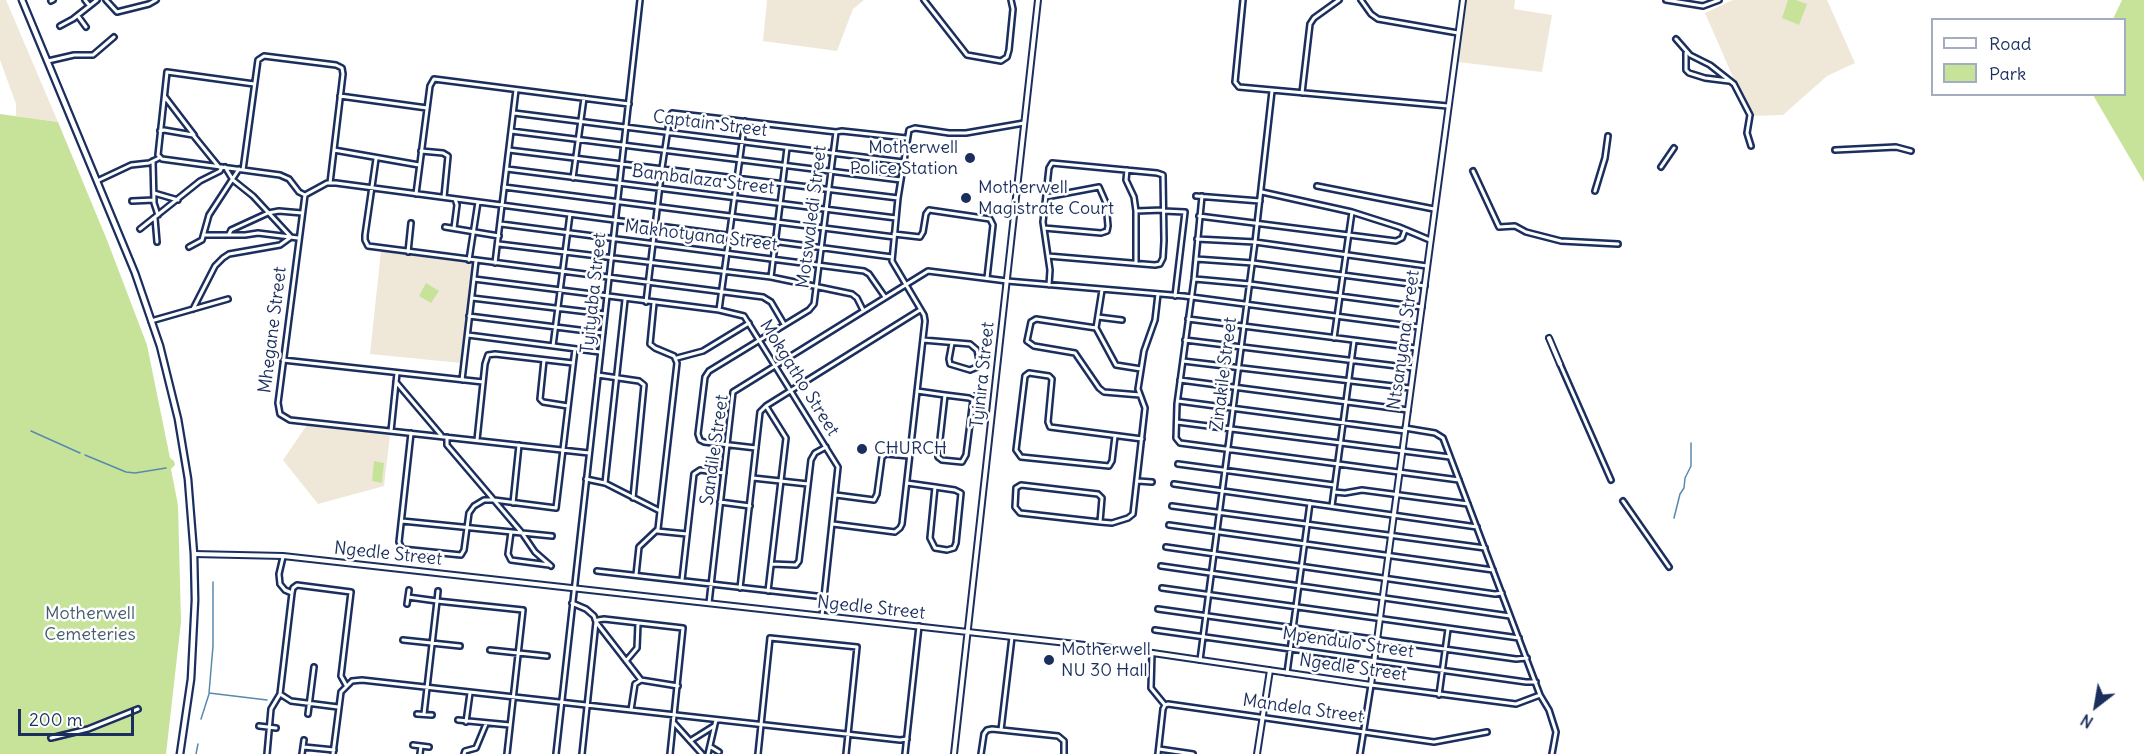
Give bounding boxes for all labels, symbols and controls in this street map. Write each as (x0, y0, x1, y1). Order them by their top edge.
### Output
legend (1931, 18, 2126, 96)
text: Road (1989, 32, 2031, 55)
text: Park (1989, 62, 2026, 85)
street label: Captain Street (651, 106, 769, 142)
place label: Motherwell Police Station (850, 137, 958, 180)
street label: Motswaledi Street (793, 144, 831, 290)
marker: Motherwell Police Station (963, 151, 977, 165)
street label: Bambalaza Street (630, 161, 776, 199)
place label: Motherwell Magistrate Court (978, 177, 1114, 219)
marker: Motherwell Magistrate Court (959, 191, 973, 205)
street label: Makhotyana Street (623, 216, 779, 256)
street label: Tyityaba Street (577, 231, 611, 355)
street label: Mhegane Street (255, 265, 291, 395)
street label: Ntsanyana Street (1384, 269, 1424, 411)
street label: Mokgatho Street (755, 316, 843, 440)
street label: Zinakile Street (1206, 316, 1242, 432)
street label: Tyinira Street (967, 321, 999, 429)
street label: Sandile Street (697, 393, 733, 507)
place label: CHURCH (874, 438, 947, 460)
marker: CHURCH (855, 442, 869, 456)
street label: Ngedle Street (333, 538, 443, 570)
street label: Ngedle Street (816, 592, 926, 624)
park label: Motherwell Cemeteries (44, 603, 136, 646)
street label: Mpendulo Street (1281, 623, 1415, 663)
place label: Motherwell NU 30 Hall (1061, 639, 1151, 682)
street label: Ngedle Street (1298, 650, 1408, 686)
marker: Motherwell NU 30 Hall (1042, 653, 1056, 667)
north arrow (2066, 676, 2126, 736)
street label: Mandela Street (1241, 690, 1365, 728)
scale bar (21, 697, 136, 735)
text: 200 m (29, 708, 83, 731)
text: N (2077, 710, 2097, 733)

